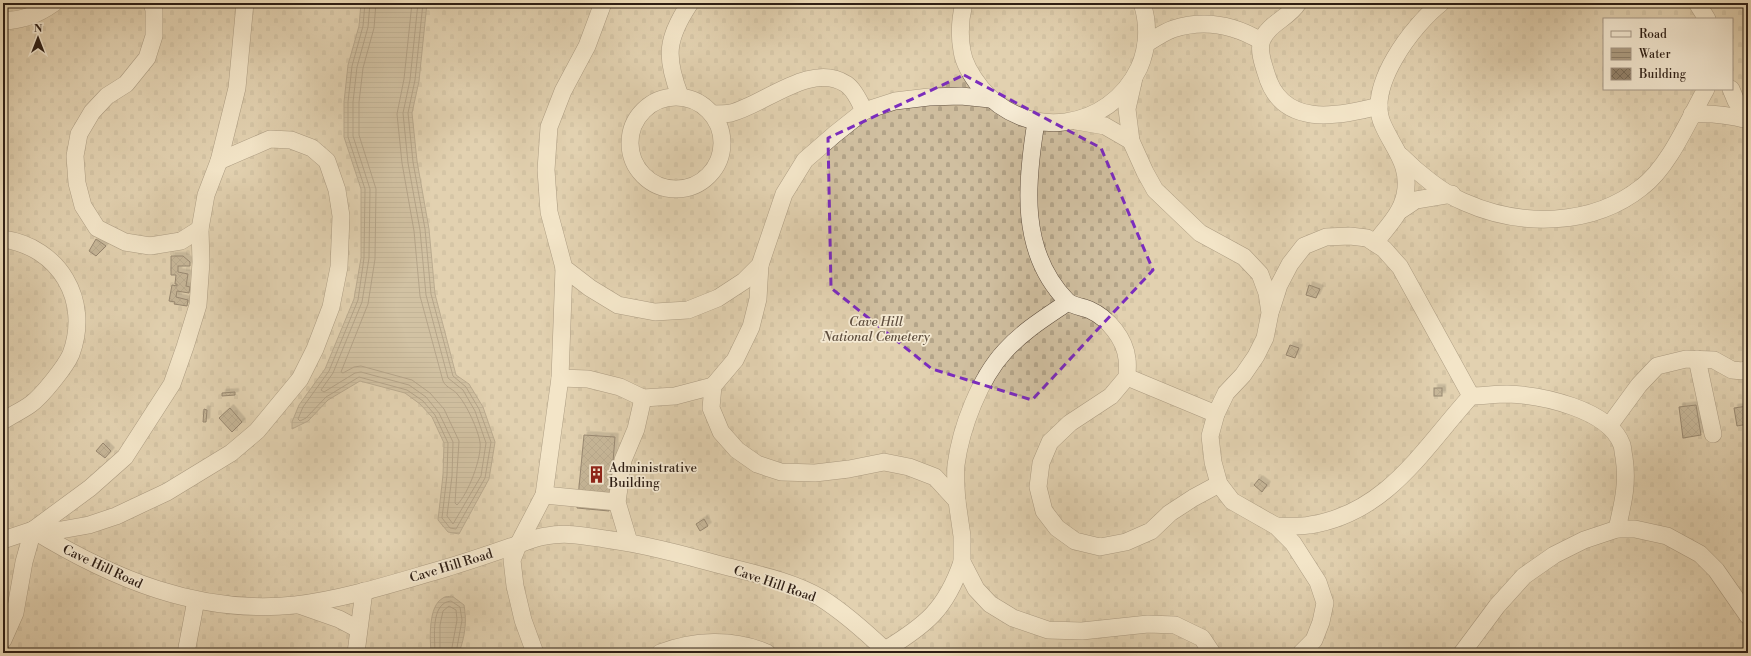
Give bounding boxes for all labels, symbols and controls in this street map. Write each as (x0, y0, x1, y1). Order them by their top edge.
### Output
north arrow (18, 18, 58, 58)
legend (1603, 18, 1733, 90)
text: N (34, 22, 43, 36)
text: Road (1639, 27, 1667, 42)
text: Water (1638, 47, 1671, 62)
text: Building (1638, 67, 1687, 82)
park label: Cave Hill National Cemetery (821, 314, 930, 345)
place label: Administrative Building (608, 460, 698, 491)
building icon: Administrative Building (586, 464, 606, 484)
street label: Cave Hill Road (60, 541, 146, 593)
street label: Cave Hill Road (408, 546, 495, 586)
street label: Cave Hill Road (731, 562, 819, 606)

